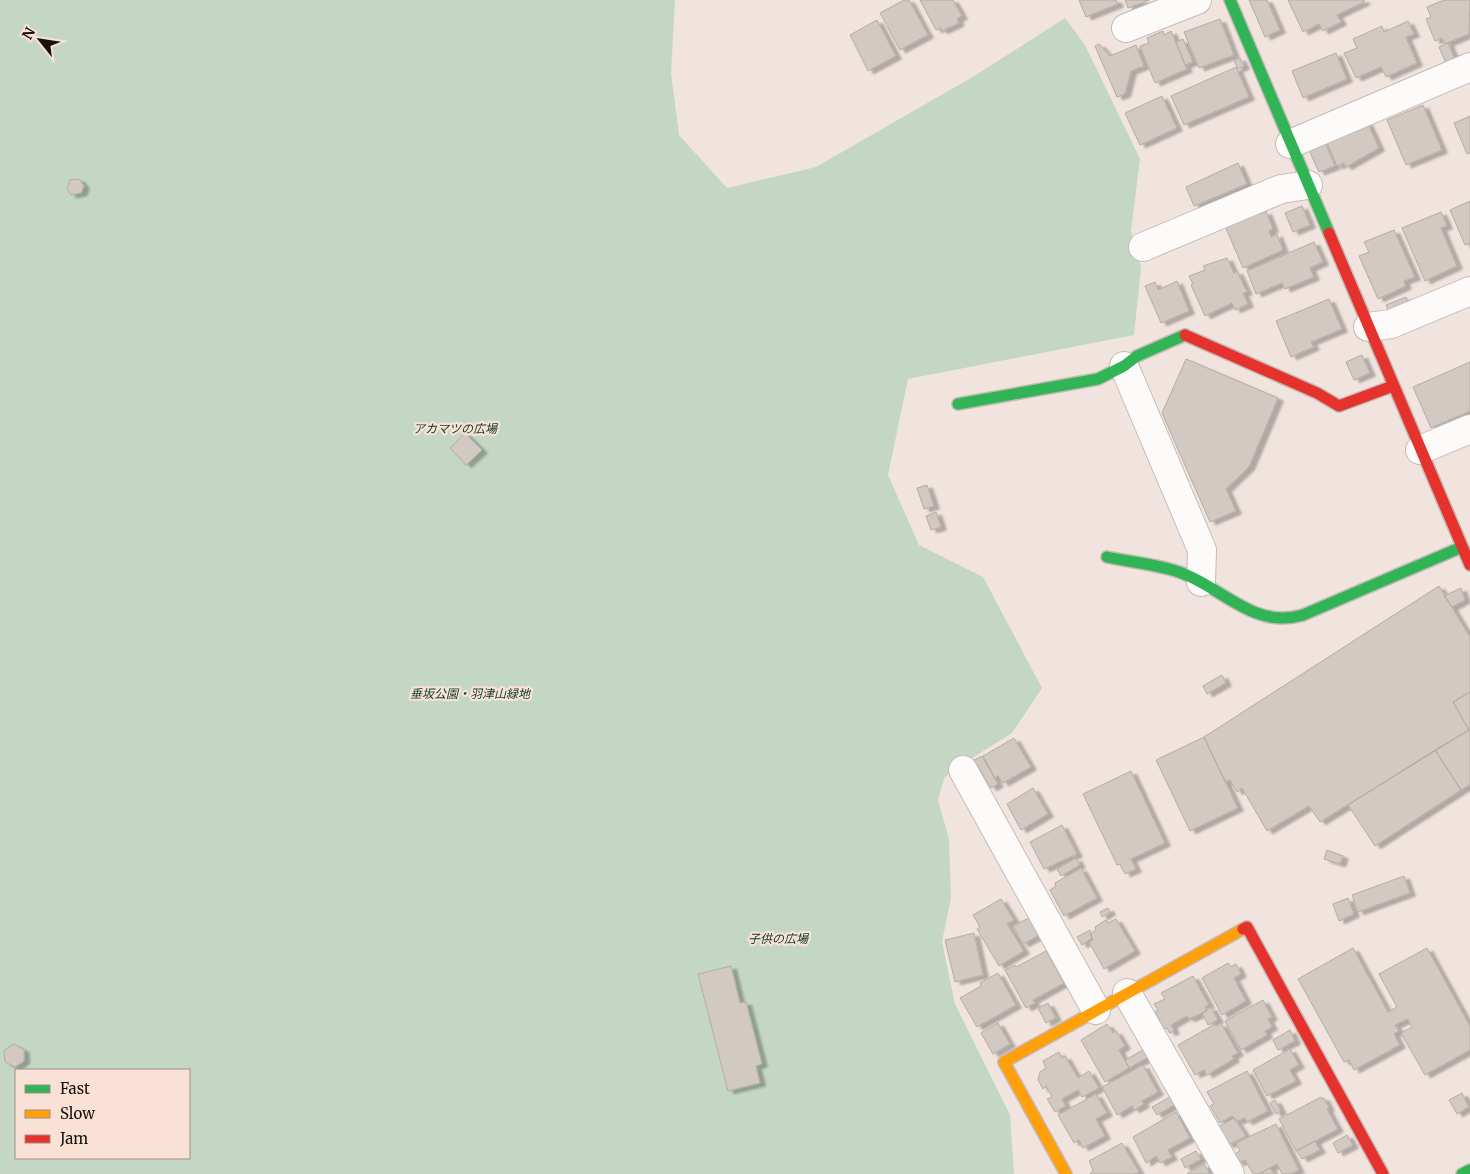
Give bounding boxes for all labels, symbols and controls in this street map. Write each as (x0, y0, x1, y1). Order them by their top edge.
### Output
north arrow (15, 15, 65, 65)
text: N (18, 24, 39, 43)
park label: アカマツの広場 (413, 421, 499, 436)
park label: 垂坂公園・羽津山緑地 (410, 686, 532, 701)
park label: 子供の広場 (748, 931, 810, 946)
legend (15, 1069, 190, 1159)
text: Fast (60, 1079, 90, 1098)
text: Slow (60, 1104, 95, 1123)
text: Jam (59, 1129, 88, 1148)

